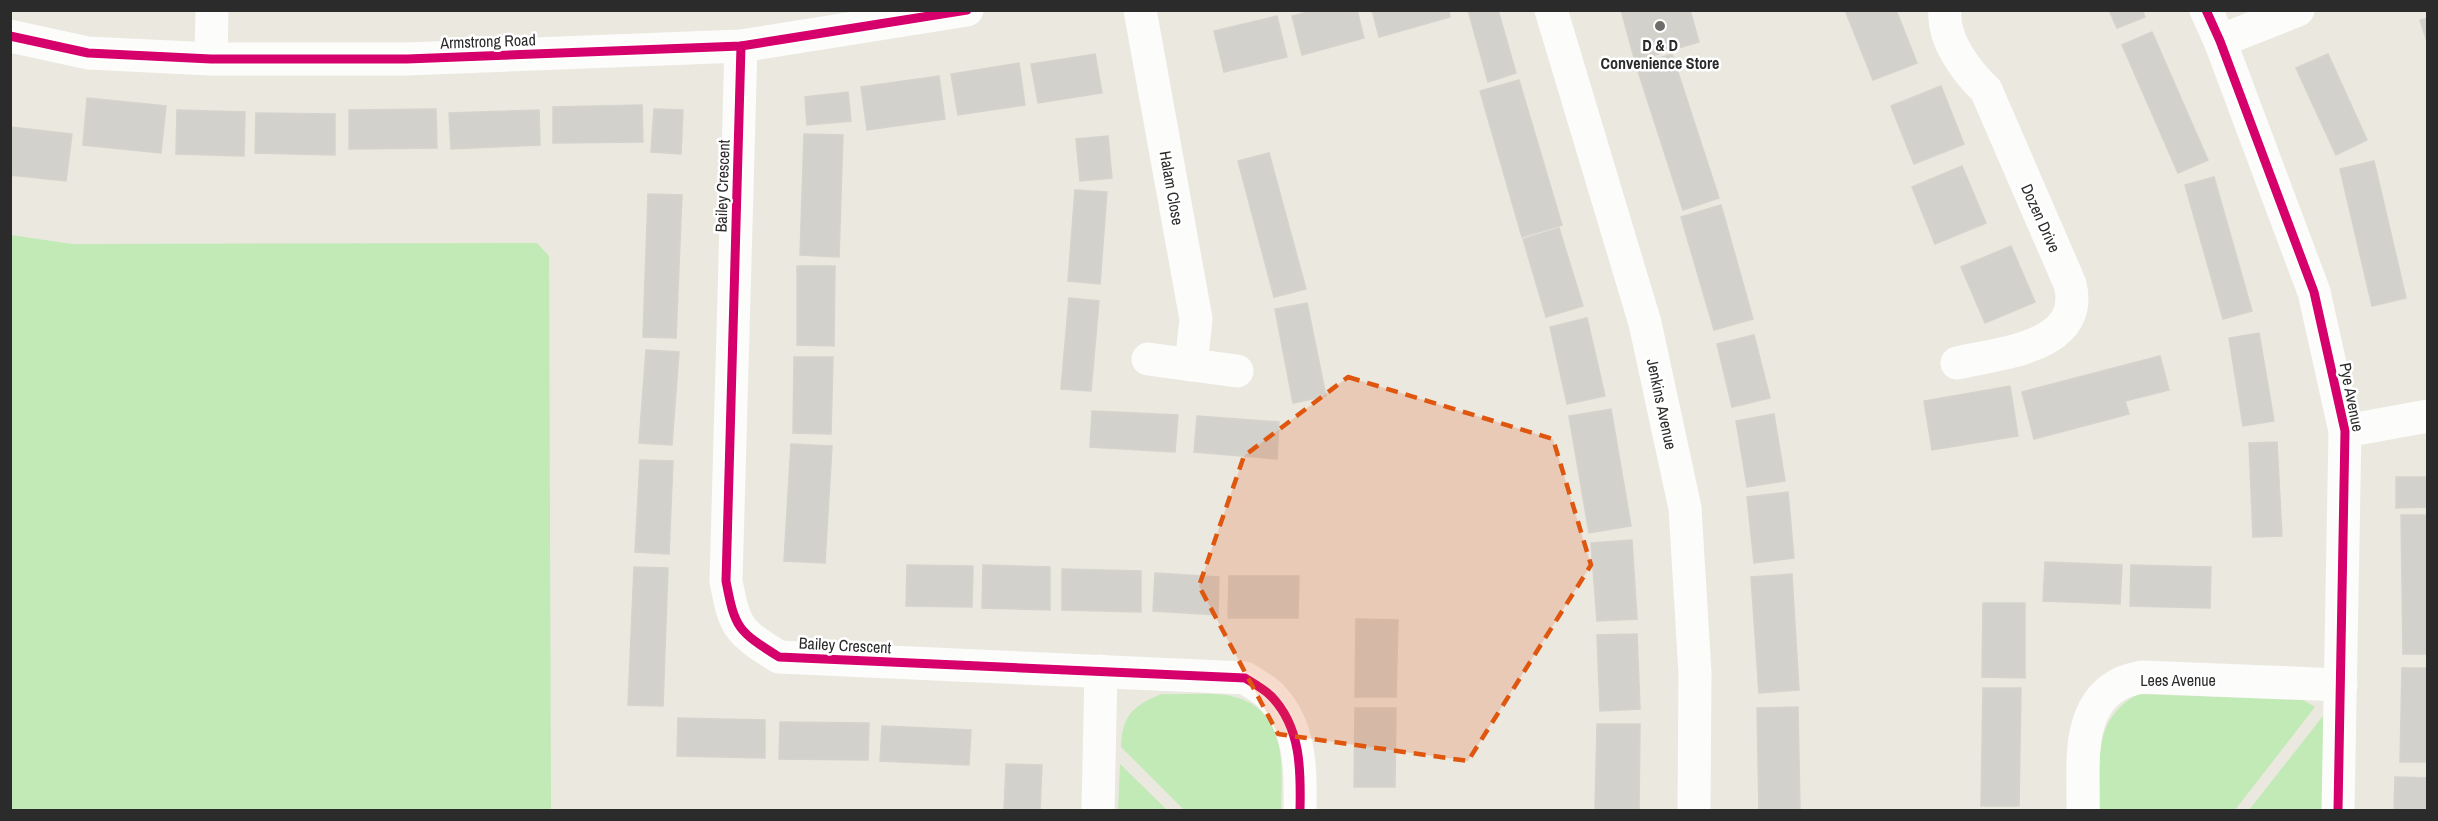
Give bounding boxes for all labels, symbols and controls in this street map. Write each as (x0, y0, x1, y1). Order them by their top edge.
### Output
marker: D & D Convenience Store (1653, 19, 1667, 33)
street label: Armstrong Road (439, 28, 536, 54)
place label: D & D Convenience Store (1601, 34, 1719, 74)
street label: Bailey Crescent (709, 139, 735, 233)
street label: Halam Close (1155, 149, 1189, 227)
street label: Dozen Drive (2016, 180, 2066, 256)
street label: Jenkins Avenue (1642, 357, 1682, 451)
street label: Pye Avenue (2335, 361, 2369, 433)
street label: Bailey Crescent (798, 632, 892, 658)
street label: Lees Avenue (2140, 669, 2216, 691)

